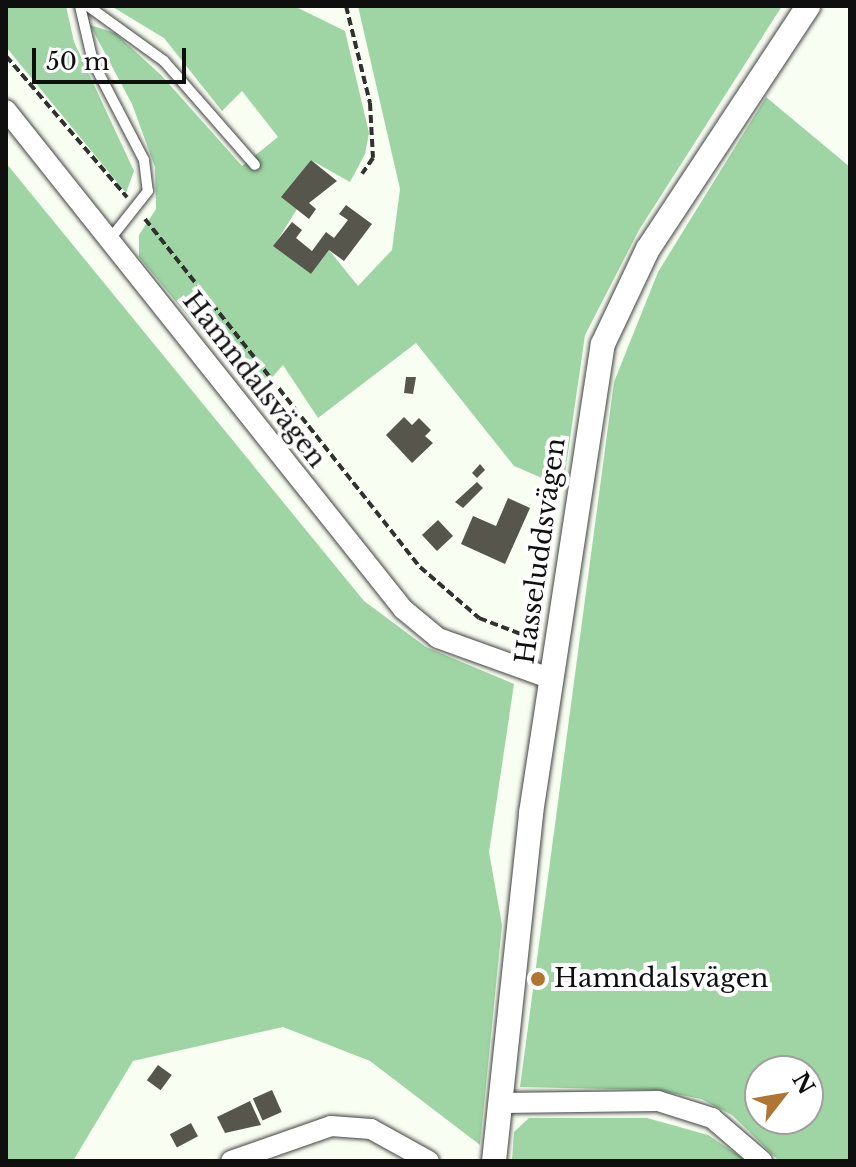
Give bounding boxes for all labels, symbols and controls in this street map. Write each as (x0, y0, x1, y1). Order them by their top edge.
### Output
scale bar (36, 32, 190, 82)
text: 50 m (46, 47, 109, 76)
street label: Hamndalsvägen (176, 286, 332, 474)
street label: Hasseluddsvägen (510, 436, 572, 666)
place label: Hamndalsvägen (554, 963, 768, 995)
marker: Hamndalsvägen (529, 970, 547, 988)
north arrow (744, 1055, 824, 1135)
text: N (786, 1068, 820, 1099)

